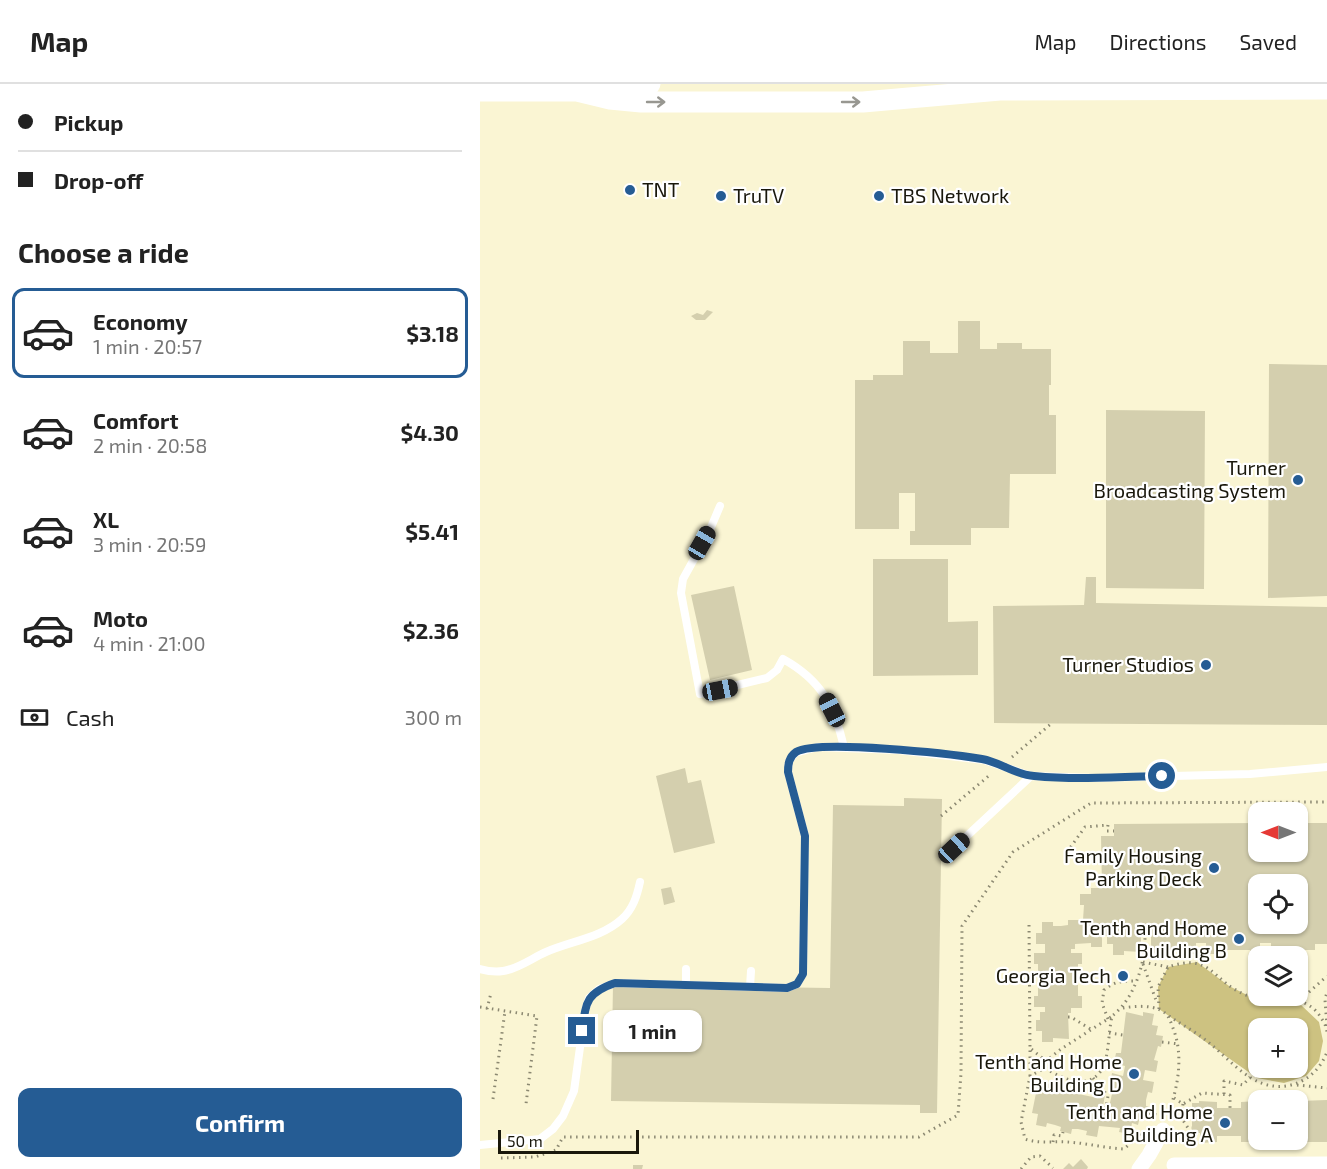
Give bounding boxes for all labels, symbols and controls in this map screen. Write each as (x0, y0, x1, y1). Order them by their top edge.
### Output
text: Map (30, 24, 88, 58)
text: Map (1034, 29, 1077, 54)
text: Directions (1110, 29, 1206, 54)
text: Saved (1239, 29, 1297, 54)
one-way arrow (645, 96, 665, 108)
one-way arrow (840, 97, 860, 108)
text: Pickup (54, 109, 123, 135)
text: Drop-off (54, 167, 143, 193)
place label: TNT (642, 177, 680, 201)
marker: TNT (623, 183, 637, 197)
place label: TruTV (733, 183, 784, 207)
place label: TBS Network (891, 183, 1009, 207)
marker: TruTV (714, 189, 728, 203)
marker: TBS Network (872, 189, 886, 203)
text: Choose a ride (18, 236, 189, 268)
icon: car (21, 306, 75, 360)
text: Economy (93, 308, 188, 334)
text: $3.18 (406, 320, 459, 346)
text: 1 min · 20:57 (93, 334, 202, 358)
icon: car (21, 405, 75, 459)
text: Comfort (93, 407, 178, 433)
text: $4.30 (401, 419, 459, 445)
text: 2 min · 20:58 (93, 433, 207, 457)
place label: Turner Broadcasting System (1094, 455, 1286, 502)
marker: Turner Broadcasting System (1291, 473, 1305, 487)
icon: car (21, 504, 75, 558)
text: XL (93, 506, 119, 532)
text: $5.41 (405, 518, 459, 544)
car (685, 523, 719, 563)
text: 3 min · 20:59 (93, 532, 207, 556)
icon: car (21, 603, 75, 657)
text: Moto (93, 605, 148, 631)
text: $2.36 (403, 617, 459, 643)
text: 4 min · 21:00 (93, 631, 206, 655)
place label: Turner Studios (1062, 652, 1194, 676)
marker: Turner Studios (1199, 658, 1213, 672)
car (701, 678, 739, 702)
car (816, 690, 848, 730)
icon: cash (18, 701, 51, 734)
text: Cash (66, 704, 115, 730)
text: 300 m (405, 705, 462, 729)
route start (1148, 762, 1175, 789)
north arrow (1248, 802, 1308, 862)
map controls (1248, 802, 1308, 1150)
car (935, 829, 973, 867)
place label: Family Housing Parking Deck (1064, 843, 1202, 890)
marker: Family Housing Parking Deck (1207, 861, 1221, 875)
button: locate (1248, 874, 1308, 934)
place label: Tenth and Home Building B (1080, 915, 1227, 962)
marker: Tenth and Home Building B (1232, 932, 1246, 946)
button: layers (1248, 946, 1308, 1006)
place label: Georgia Tech (996, 963, 1111, 987)
marker: Georgia Tech (1116, 969, 1130, 983)
callout: 1 min (603, 1010, 702, 1052)
route end (568, 1017, 595, 1044)
button: + (1248, 1018, 1308, 1078)
text: 1 min (628, 1019, 677, 1043)
place label: Tenth and Home Building D (975, 1049, 1122, 1096)
marker: Tenth and Home Building D (1127, 1067, 1141, 1081)
button: Confirm (18, 1088, 462, 1157)
button: − (1248, 1090, 1308, 1150)
place label: Tenth and Home Building A (1066, 1099, 1214, 1146)
marker: Tenth and Home Building A (1218, 1116, 1232, 1130)
scale bar (498, 1127, 639, 1154)
text: 50 m (507, 1131, 543, 1150)

